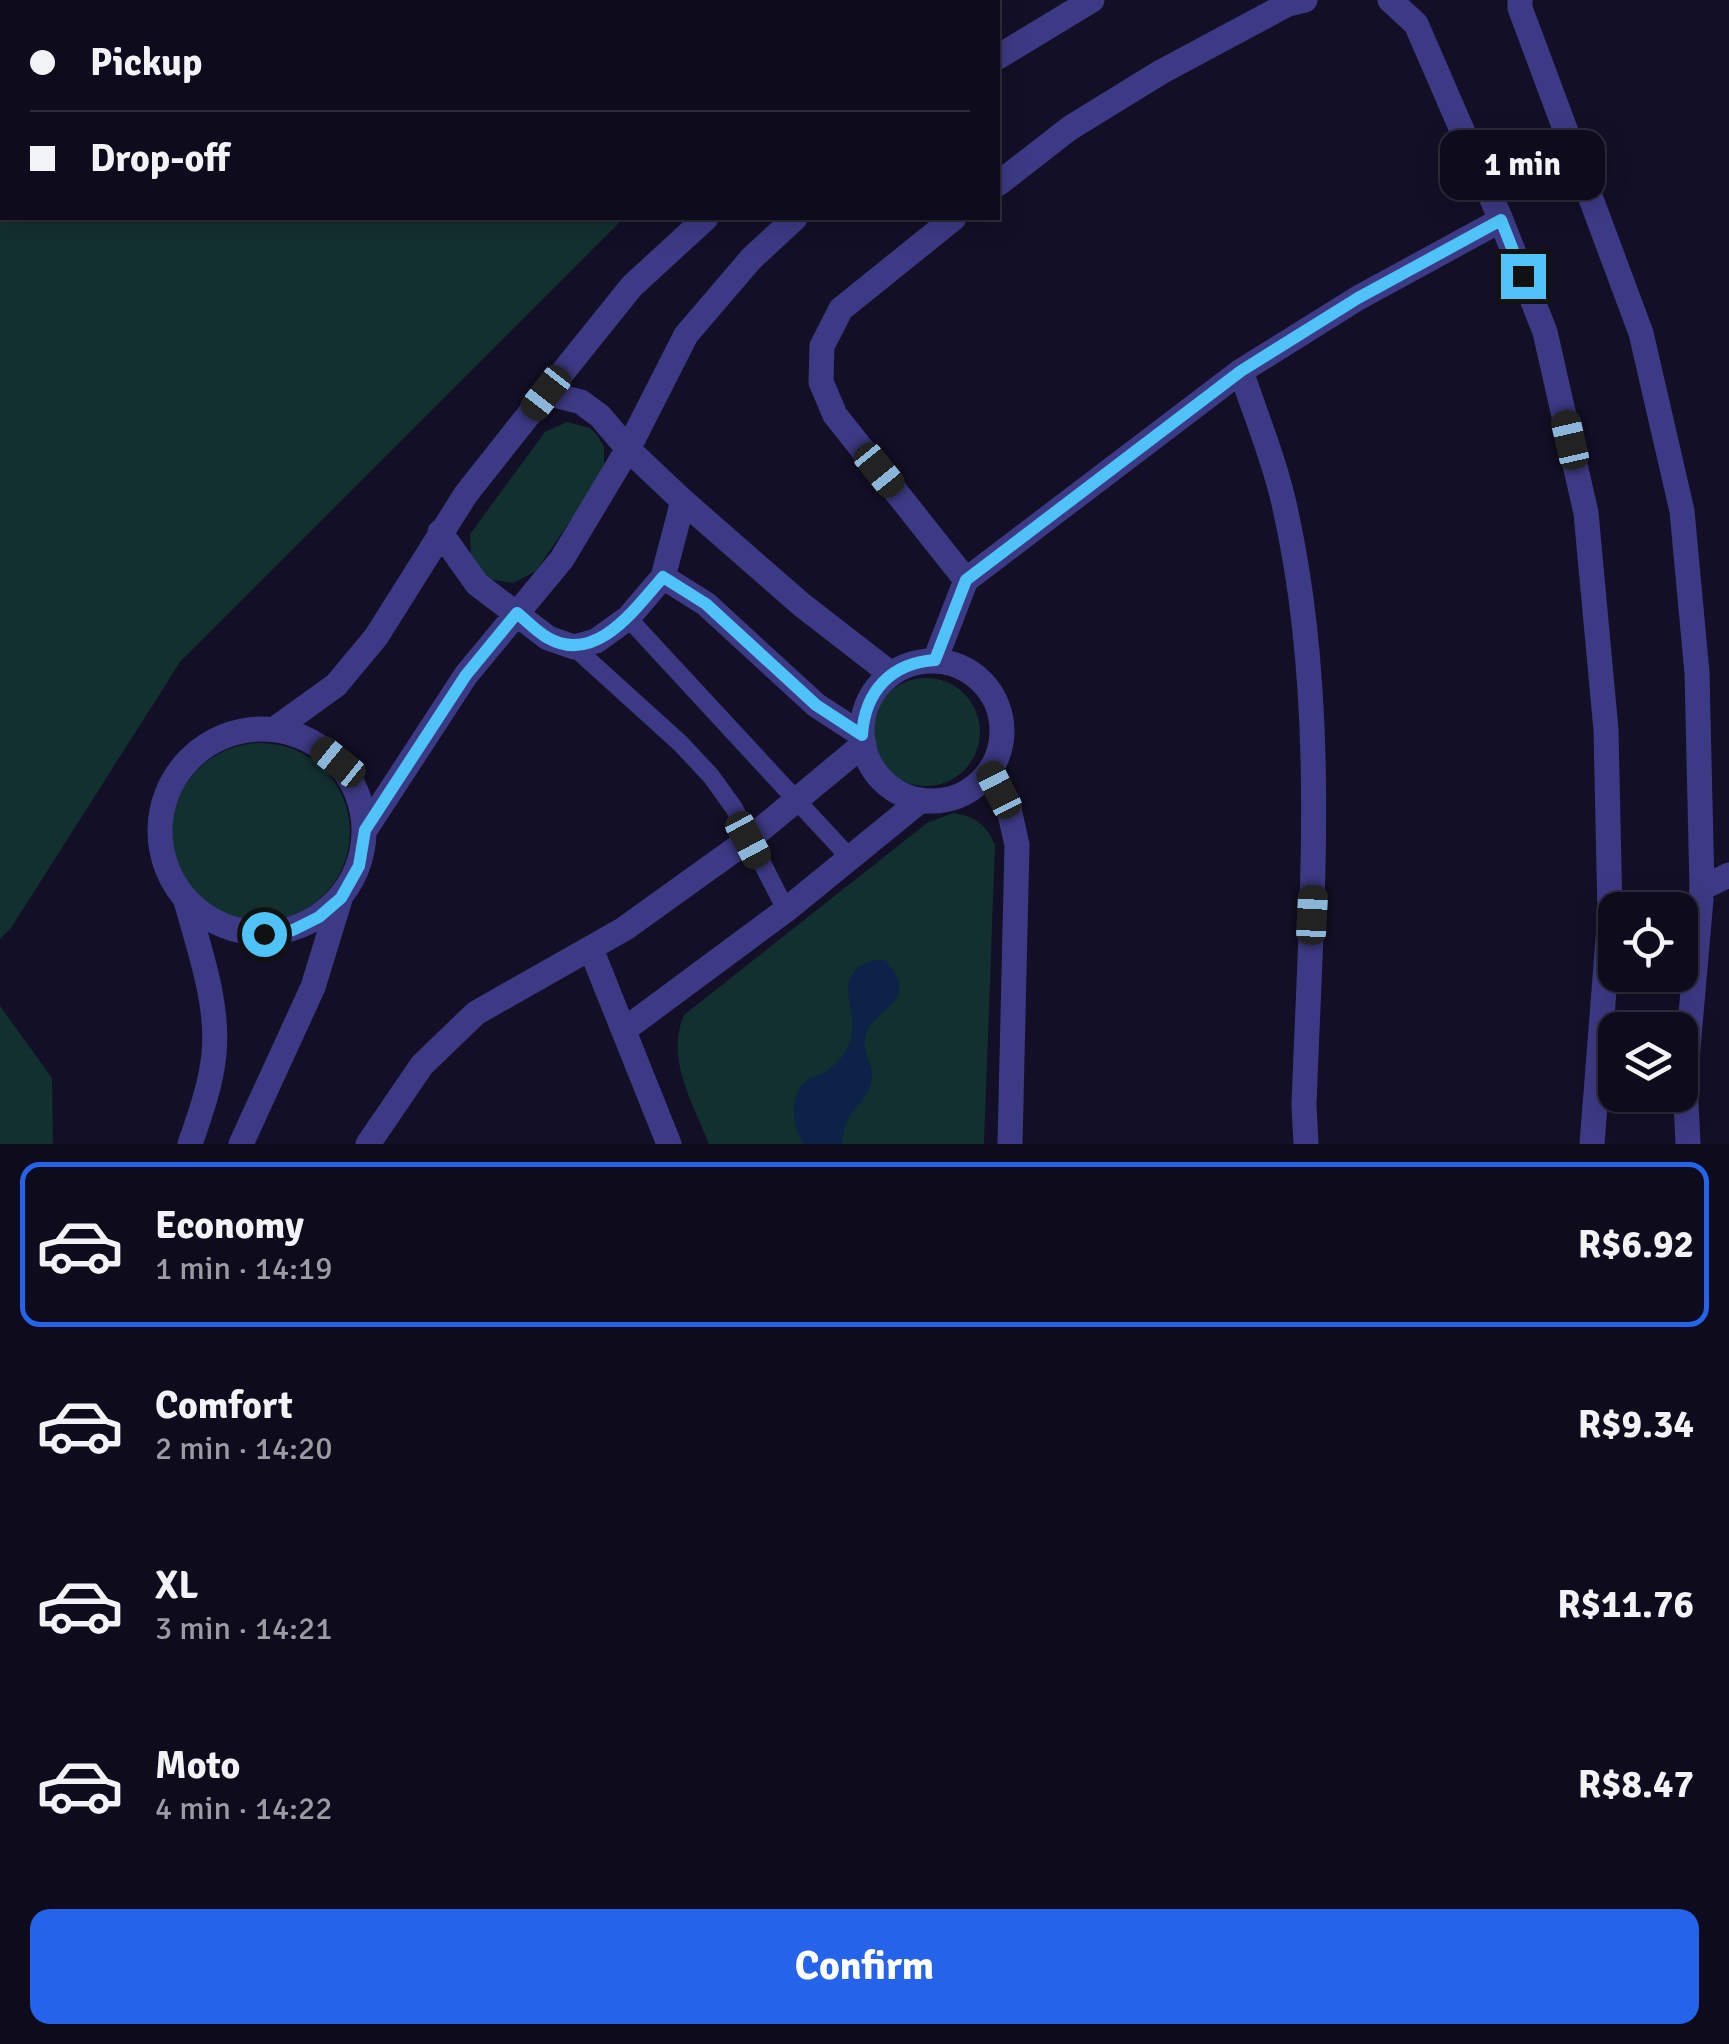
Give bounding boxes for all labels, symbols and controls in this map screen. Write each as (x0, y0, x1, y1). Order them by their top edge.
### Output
text: Pickup (90, 39, 202, 86)
callout: 1 min (1440, 131, 1606, 201)
text: Drop-off (90, 135, 230, 182)
text: 1 min (1484, 145, 1561, 184)
route end (1501, 254, 1546, 299)
car (516, 360, 576, 426)
car (1549, 407, 1591, 473)
car (848, 437, 910, 503)
car (305, 731, 371, 793)
car (972, 756, 1026, 824)
car (721, 806, 775, 874)
car (1295, 884, 1329, 946)
map controls (1598, 892, 1698, 1112)
button: locate (1598, 892, 1698, 992)
route start (242, 912, 287, 957)
button: layers (1598, 1012, 1698, 1112)
icon: car (35, 1200, 125, 1290)
text: Economy (155, 1202, 304, 1249)
text: R$6.92 (1578, 1221, 1694, 1268)
text: 1 min · 14:19 (155, 1249, 333, 1288)
icon: car (35, 1380, 125, 1470)
text: Comfort (155, 1382, 293, 1429)
text: R$9.34 (1578, 1401, 1694, 1448)
text: 2 min · 14:20 (155, 1429, 333, 1468)
icon: car (35, 1560, 125, 1650)
text: XL (155, 1562, 198, 1609)
text: R$11.76 (1557, 1581, 1694, 1628)
text: 3 min · 14:21 (155, 1609, 333, 1648)
icon: car (35, 1740, 125, 1830)
text: Moto (155, 1742, 240, 1789)
text: R$8.47 (1578, 1761, 1694, 1808)
text: 4 min · 14:22 (155, 1789, 333, 1828)
button: Confirm (30, 1909, 1699, 2024)

